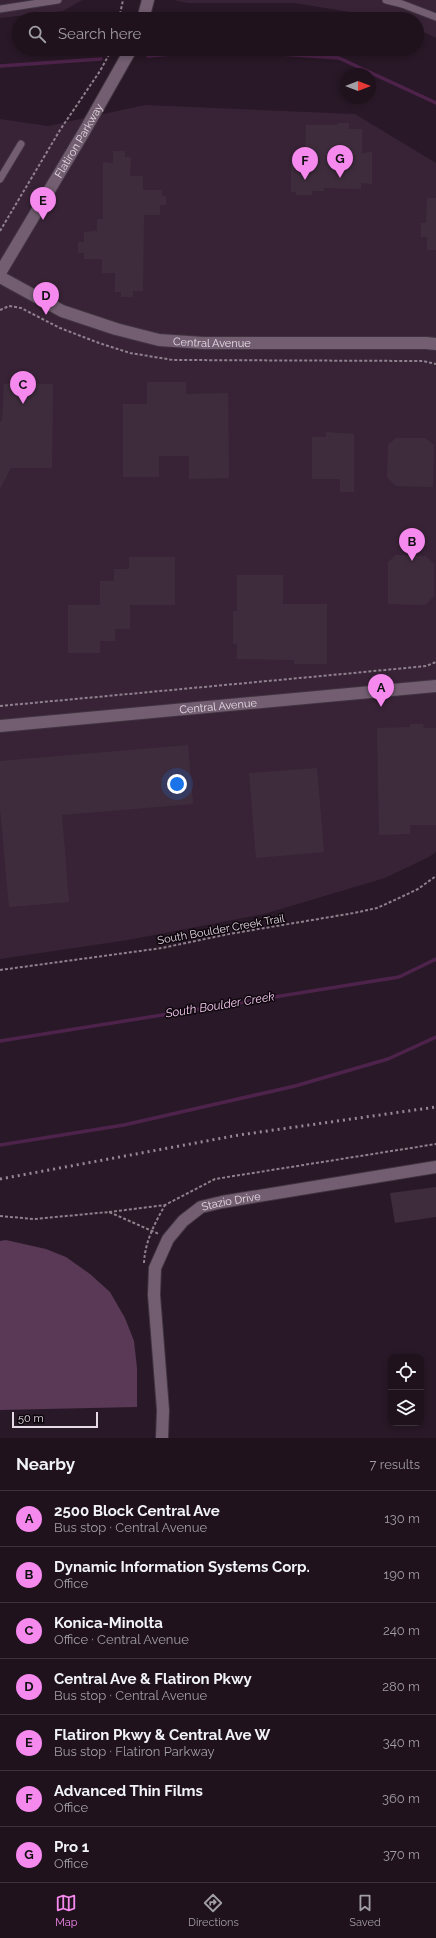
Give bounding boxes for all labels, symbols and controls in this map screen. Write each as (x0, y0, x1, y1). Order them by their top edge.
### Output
search box (12, 12, 424, 56)
icon: search (26, 23, 48, 45)
text: Search here (58, 25, 141, 43)
north arrow (340, 68, 376, 104)
street label: Flatiron Parkway (52, 101, 106, 180)
pin: G (327, 145, 353, 178)
pin: F (292, 147, 318, 180)
pin: E (30, 187, 56, 220)
pin: D (33, 282, 59, 315)
street label: Central Avenue (173, 335, 251, 350)
pin: C (10, 371, 36, 404)
pin: B (399, 528, 425, 561)
pin: A (368, 674, 394, 707)
street label: Central Avenue (179, 696, 258, 717)
your location (167, 774, 187, 794)
street label: South Boulder Creek Trail (156, 912, 286, 947)
water label: South Boulder Creek (163, 989, 276, 1021)
street label: Stazio Drive (200, 1190, 262, 1214)
map controls (388, 1354, 424, 1426)
button: locate (388, 1354, 424, 1390)
button: layers (388, 1390, 424, 1426)
scale bar (12, 1410, 98, 1429)
text: 50 m (18, 1412, 44, 1425)
text: Nearby (16, 1454, 75, 1474)
text: 7 results (370, 1457, 420, 1472)
text: 2500 Block Central Ave (54, 1502, 220, 1520)
text: A (25, 1511, 33, 1526)
text: 130 m (384, 1511, 420, 1526)
text: Bus stop · Central Avenue (54, 1520, 207, 1535)
text: Dynamic Information Systems Corp. (54, 1558, 310, 1576)
text: B (25, 1567, 33, 1582)
text: 190 m (384, 1567, 420, 1582)
text: Office (54, 1576, 88, 1591)
text: Konica-Minolta (54, 1614, 163, 1632)
text: C (25, 1623, 33, 1638)
text: 240 m (383, 1623, 420, 1638)
text: Office · Central Avenue (54, 1632, 189, 1647)
text: Central Ave & Flatiron Pkwy (54, 1670, 252, 1688)
text: D (24, 1679, 34, 1694)
text: 280 m (382, 1679, 420, 1694)
text: Bus stop · Central Avenue (54, 1688, 207, 1703)
text: Flatiron Pkwy & Central Ave W (54, 1726, 270, 1744)
text: E (25, 1735, 33, 1750)
text: 340 m (383, 1735, 420, 1750)
text: Bus stop · Flatiron Parkway (54, 1744, 215, 1759)
text: Advanced Thin Films (54, 1782, 203, 1800)
text: F (25, 1791, 33, 1806)
text: 360 m (382, 1791, 420, 1806)
text: Office (54, 1800, 88, 1815)
text: Pro 1 (54, 1838, 89, 1856)
text: G (24, 1847, 34, 1862)
text: 370 m (383, 1847, 420, 1862)
text: Office (54, 1856, 88, 1871)
tab: Map (55, 1892, 78, 1929)
tab: Directions (188, 1892, 239, 1929)
tab: Saved (349, 1892, 381, 1929)

